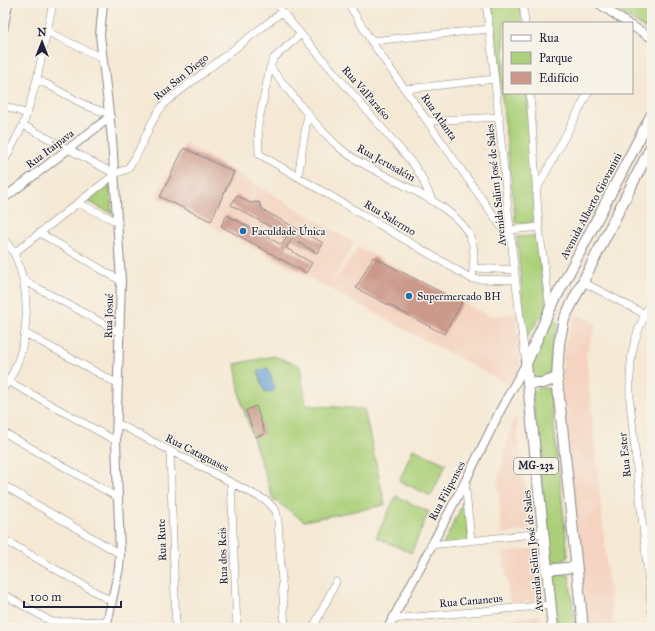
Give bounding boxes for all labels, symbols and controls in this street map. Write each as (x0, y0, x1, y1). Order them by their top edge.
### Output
north arrow (22, 22, 62, 62)
legend (503, 22, 633, 94)
text: N (37, 26, 47, 39)
text: Rua (539, 31, 560, 45)
street label: Rua San Diego (151, 51, 211, 103)
text: Parque (539, 51, 572, 66)
street label: Rua ValParaíso (339, 63, 393, 123)
text: Edifício (539, 71, 579, 85)
street label: Rua Atlanta (418, 91, 460, 143)
street label: Avenida Salim José de Sales (483, 123, 510, 248)
street label: Rua Itaipava (24, 127, 77, 171)
street label: Rua Jerusalém (354, 142, 418, 186)
street label: Avenida Alberto Giovanini (557, 150, 625, 262)
street label: Rua Salermo (362, 198, 419, 239)
place label: Faculdade Única (251, 224, 326, 238)
marker: Faculdade Única (238, 226, 248, 236)
place label: Supermercado BH (417, 290, 501, 303)
marker: Supermercado BH (404, 291, 414, 301)
street label: Rua Josué (102, 293, 117, 339)
street label: Rua Cataguases (163, 431, 231, 475)
street label: Rua Ester (616, 431, 634, 478)
road number: MG-232 (514, 458, 558, 474)
street label: Rua Filipenses (426, 459, 468, 523)
street label: Avenida Selim José de Sales (520, 489, 547, 614)
street label: Rua Rute (155, 518, 169, 561)
street label: Rua dos Reis (216, 527, 230, 585)
scale bar (24, 583, 121, 609)
text: 100 m (30, 590, 61, 604)
street label: Rua Cananeus (439, 592, 503, 610)

